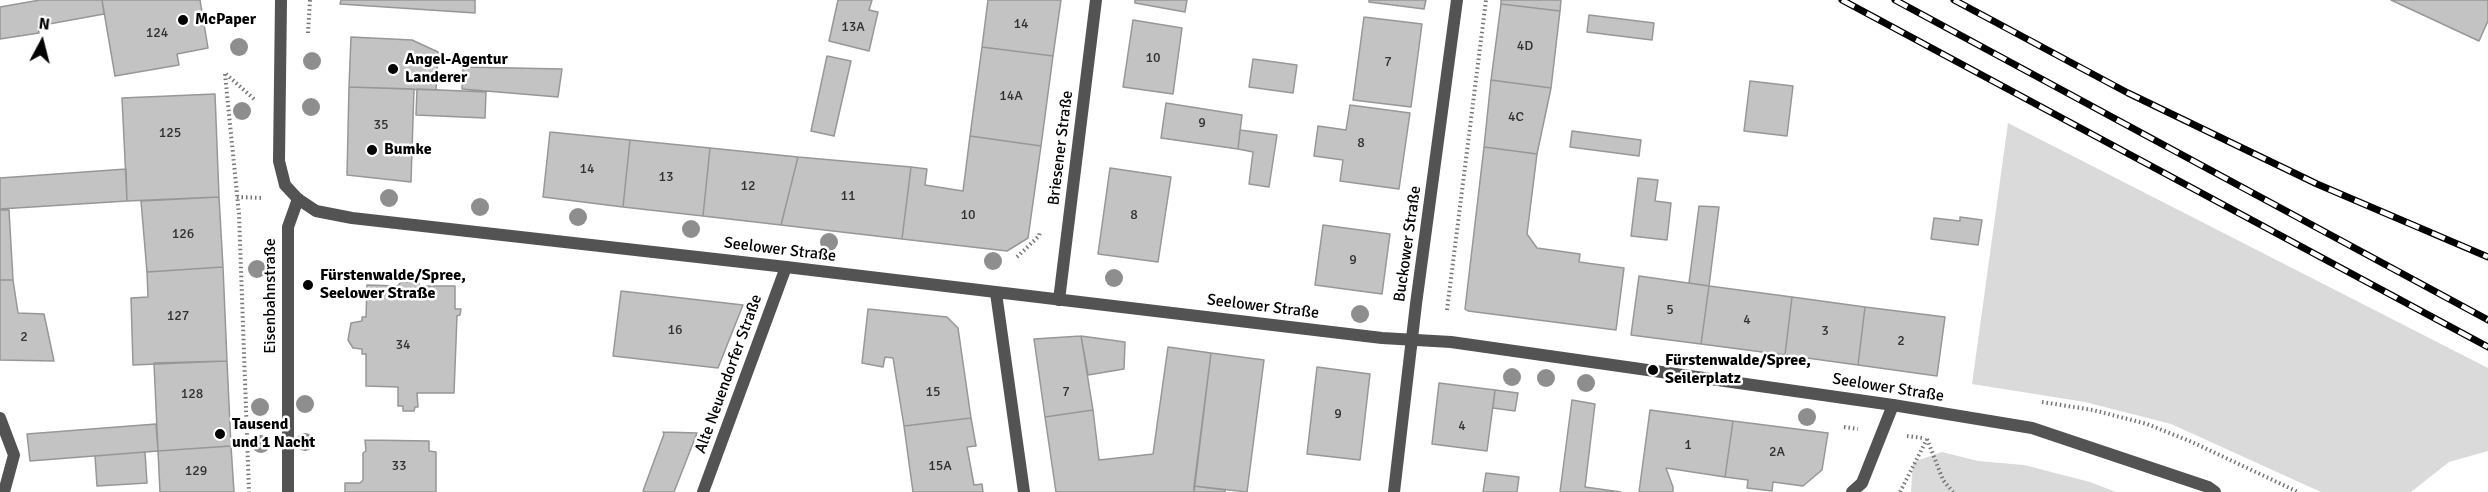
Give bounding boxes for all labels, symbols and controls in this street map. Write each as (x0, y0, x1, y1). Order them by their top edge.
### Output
place label: McPaper (195, 10, 256, 30)
north arrow (12, 12, 72, 72)
marker: McPaper (176, 13, 190, 27)
text: N (37, 14, 51, 35)
house number: 14 (1013, 16, 1029, 32)
house number: 13A (841, 19, 865, 35)
house number: 124 (146, 25, 168, 41)
house number: 4D (1517, 38, 1533, 54)
place label: Angel-Agentur Landerer (405, 50, 508, 88)
house number: 10 (1145, 50, 1161, 66)
house number: 7 (1384, 54, 1392, 70)
marker: Angel-Agentur Landerer (386, 62, 400, 76)
house number: 14A (999, 88, 1023, 104)
street label: Briesener Straße (1044, 90, 1078, 206)
house number: 4C (1508, 109, 1524, 125)
house number: 9 (1198, 115, 1206, 131)
house number: 35 (373, 117, 389, 133)
house number: 125 (159, 125, 181, 141)
house number: 8 (1357, 135, 1365, 151)
place label: Bumke (384, 140, 432, 160)
marker: Bumke (365, 143, 379, 157)
house number: 14 (579, 161, 595, 177)
house number: 13 (658, 169, 674, 185)
house number: 12 (740, 178, 756, 194)
street label: Buckower Straße (1390, 185, 1426, 303)
house number: 11 (840, 188, 856, 204)
house number: 10 (960, 207, 976, 223)
house number: 8 (1130, 207, 1138, 223)
house number: 126 (172, 226, 194, 242)
street label: Seelower Straße (723, 234, 837, 266)
street label: Eisenbahnstraße (261, 238, 281, 354)
house number: 9 (1349, 252, 1357, 268)
place label: Fürstenwalde/Spree, Seelower Straße (320, 266, 466, 304)
marker: Fürstenwalde/Spree, Seelower Straße (301, 278, 315, 292)
street label: Seelower Straße (1206, 291, 1320, 323)
street label: Alte Neuendorfer Straße (691, 292, 767, 456)
house number: 5 (1666, 302, 1674, 318)
house number: 127 (167, 308, 189, 324)
house number: 4 (1743, 312, 1751, 328)
house number: 16 (667, 322, 683, 338)
house number: 3 (1821, 323, 1829, 339)
house number: 2 (20, 329, 28, 345)
house number: 2 (1897, 333, 1905, 349)
house number: 34 (395, 337, 411, 353)
place label: Fürstenwalde/Spree, Seilerplatz (1665, 351, 1811, 389)
marker: Fürstenwalde/Spree, Seilerplatz (1646, 363, 1660, 377)
street label: Seelower Straße (1831, 370, 1945, 406)
house number: 15 (925, 384, 941, 400)
house number: 7 (1062, 384, 1070, 400)
house number: 128 (181, 386, 203, 402)
house number: 9 (1334, 406, 1342, 422)
place label: Tausend und 1 Nacht (232, 415, 315, 453)
house number: 4 (1458, 418, 1466, 434)
marker: Tausend und 1 Nacht (213, 427, 227, 441)
house number: 1 (1684, 437, 1692, 453)
house number: 2A (1769, 444, 1785, 460)
house number: 33 (391, 458, 407, 474)
house number: 15A (928, 458, 952, 474)
house number: 129 (185, 463, 207, 479)

